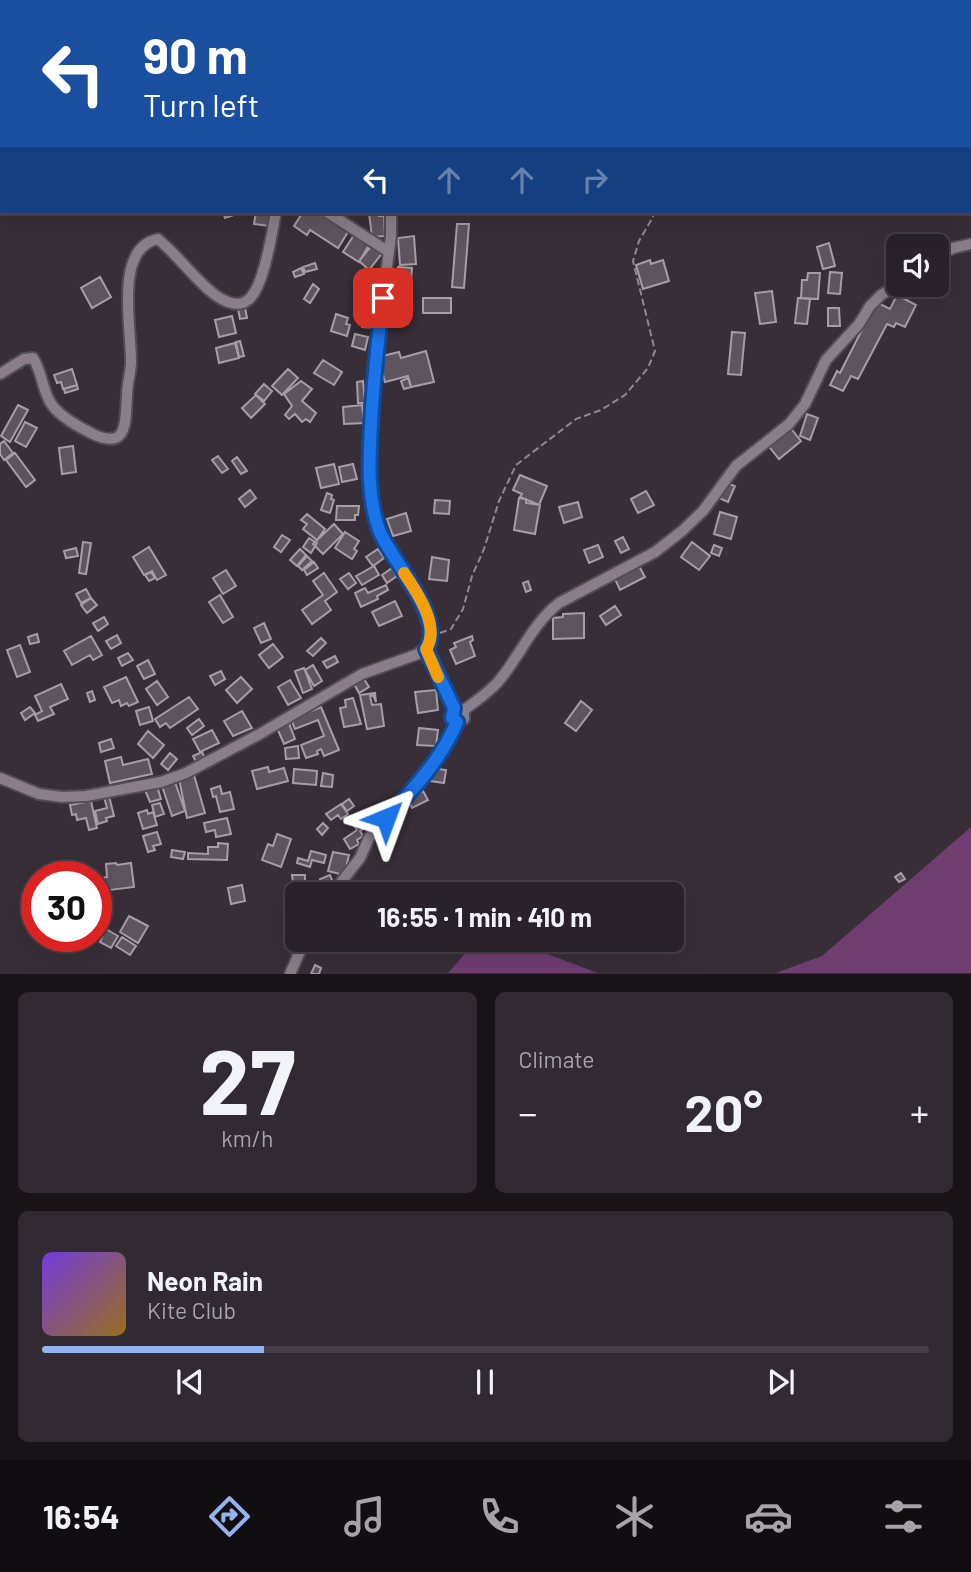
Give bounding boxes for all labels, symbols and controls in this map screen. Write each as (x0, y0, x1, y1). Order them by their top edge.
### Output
text: 90 m (143, 25, 248, 84)
icon: left (28, 28, 119, 119)
text: Turn left (143, 85, 260, 123)
icon: left (357, 161, 395, 199)
icon: ahead (430, 161, 468, 199)
icon: ahead (503, 161, 541, 199)
icon: right (576, 161, 614, 199)
map controls (886, 234, 949, 297)
button: sound (886, 234, 949, 297)
pin (353, 268, 413, 328)
icon: arrive (364, 279, 402, 317)
position arrow (349, 781, 423, 855)
speed limit sign: 30 (21, 861, 112, 952)
text: 16:55 · 1 min · 410 m (377, 901, 592, 932)
text: 27 (199, 1024, 295, 1133)
text: Climate (519, 1045, 595, 1073)
text: 20° (685, 1080, 763, 1142)
text: − (519, 1089, 538, 1135)
text: + (910, 1089, 929, 1135)
text: km/h (221, 1124, 273, 1152)
text: Neon Rain (147, 1265, 263, 1296)
text: Kite Club (147, 1296, 236, 1324)
icon: previous (171, 1363, 209, 1401)
icon: pause (466, 1363, 504, 1401)
icon: next (762, 1363, 800, 1401)
icon: directions (205, 1492, 254, 1541)
icon: music (340, 1492, 389, 1541)
icon: phone (475, 1492, 524, 1541)
icon: climate (610, 1492, 659, 1541)
icon: car (744, 1492, 793, 1541)
icon: filters (879, 1492, 928, 1541)
text: 16:54 (43, 1497, 120, 1535)

